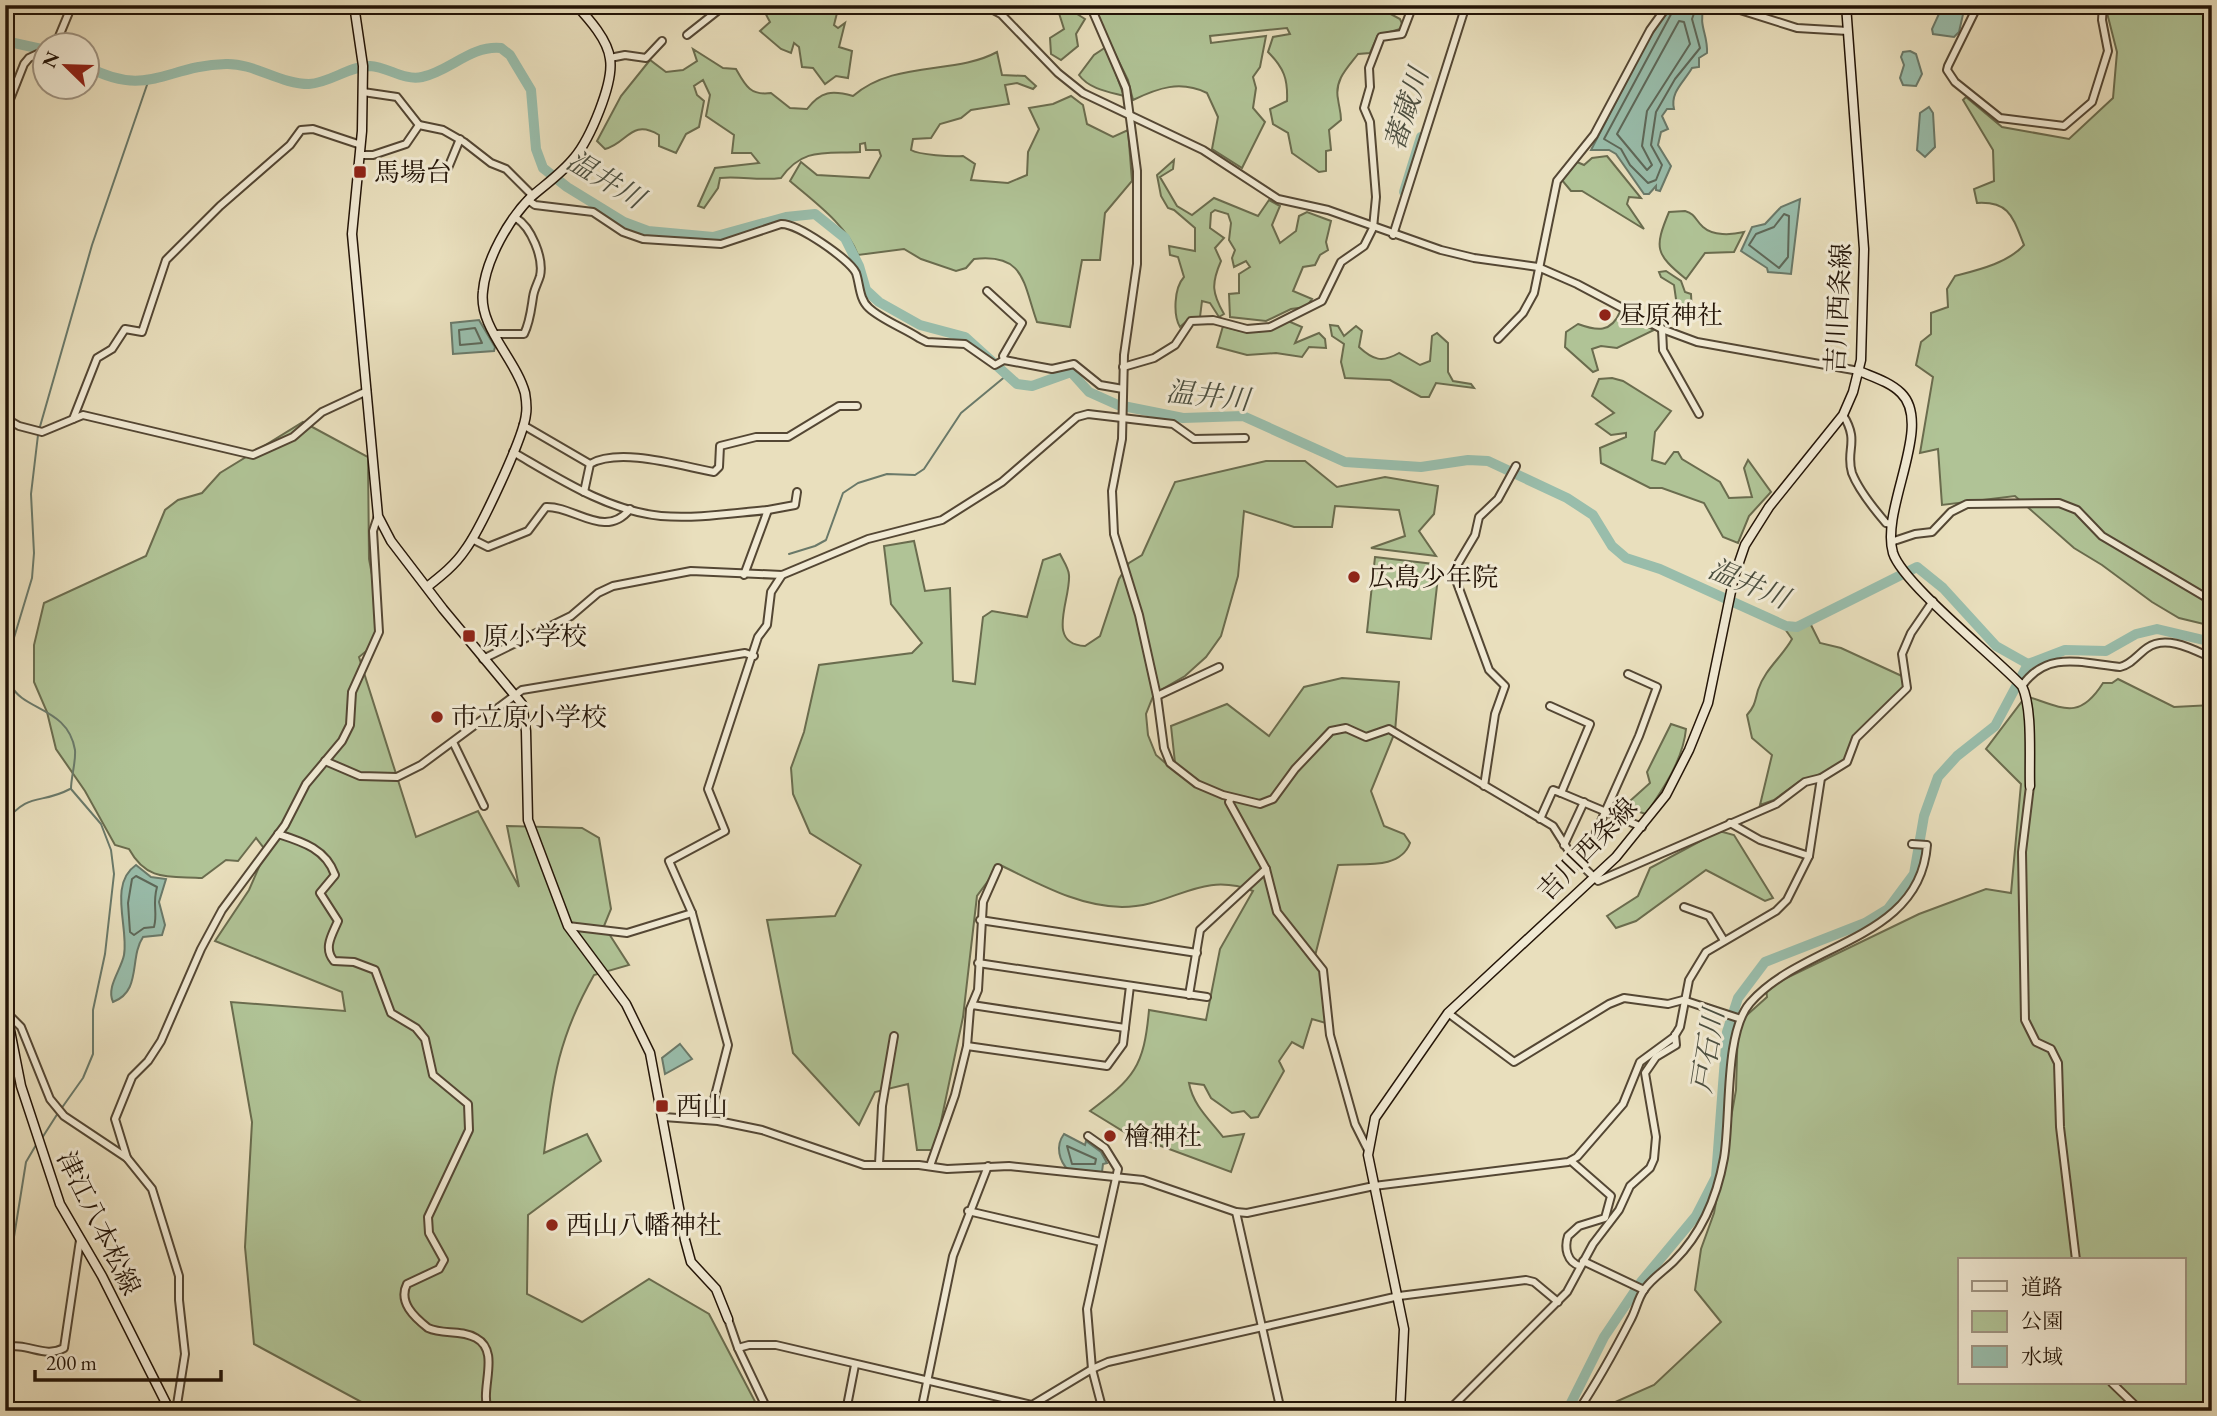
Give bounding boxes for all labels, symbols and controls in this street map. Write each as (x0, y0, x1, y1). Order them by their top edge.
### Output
north arrow (32, 32, 102, 102)
text: N (36, 47, 66, 72)
water label: 蕃蔵川 (1376, 61, 1437, 155)
water label: 温井川 (561, 142, 654, 218)
place label: 馬場台 (374, 155, 452, 189)
marker: 馬場台 (352, 164, 368, 180)
street label: 吉川西条線 (1818, 242, 1858, 374)
place label: 昼原神社 (1619, 298, 1723, 332)
marker: 昼原神社 (1597, 307, 1613, 323)
water label: 温井川 (1164, 373, 1255, 418)
water label: 温井川 (1703, 550, 1797, 617)
place label: 広島少年院 (1368, 560, 1498, 594)
marker: 広島少年院 (1346, 569, 1362, 585)
place label: 原小学校 (483, 619, 587, 653)
marker: 原小学校 (461, 628, 477, 644)
place label: 市立原小学校 (451, 700, 607, 734)
marker: 市立原小学校 (429, 709, 445, 725)
street label: 吉川西条線 (1530, 790, 1644, 908)
water label: 戸石川 (1683, 1004, 1732, 1095)
place label: 西山 (676, 1089, 728, 1123)
marker: 西山 (654, 1098, 670, 1114)
place label: 檜神社 (1124, 1119, 1202, 1153)
marker: 檜神社 (1102, 1128, 1118, 1144)
street label: 津江八本松線 (50, 1145, 148, 1301)
place label: 西山八幡神社 (566, 1208, 722, 1242)
marker: 西山八幡神社 (544, 1217, 560, 1233)
legend (1958, 1258, 2186, 1384)
text: 道路 (2021, 1273, 2063, 1300)
text: 公園 (2021, 1307, 2063, 1334)
scale bar (35, 1339, 220, 1383)
text: 水域 (2021, 1343, 2063, 1370)
text: 200 m (46, 1349, 97, 1376)

